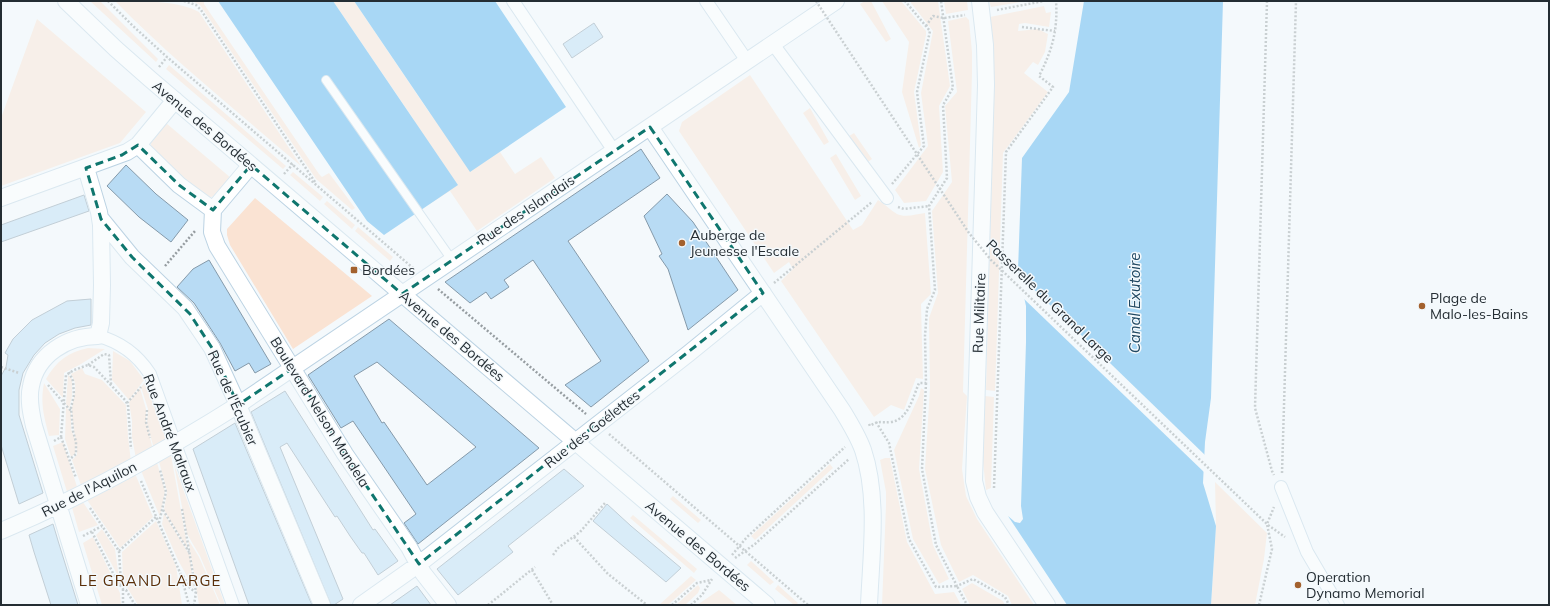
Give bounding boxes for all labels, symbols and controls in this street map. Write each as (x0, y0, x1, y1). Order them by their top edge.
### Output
street label: Avenue des Bordées (149, 77, 261, 175)
street label: Rue des Islandais (474, 171, 578, 249)
place label: Auberge de Jeunesse l'Escale (690, 226, 799, 260)
street label: Passerelle du Grand Large (982, 235, 1118, 367)
marker: Auberge de Jeunesse l'Escale (677, 238, 687, 248)
water label: Canal Exutoire (1125, 253, 1144, 353)
place label: Bordées (362, 261, 415, 279)
marker: Bordées (349, 265, 359, 275)
street label: Rue Militaire (969, 273, 989, 353)
street label: Avenue des Bordées (396, 287, 508, 385)
place label: Plage de Malo-les-Bains (1430, 289, 1528, 323)
marker: Plage de Malo-les-Bains (1417, 301, 1427, 311)
street label: Boulevard Nelson Mandela (266, 334, 374, 490)
street label: Rue de l'Écubier (204, 347, 262, 449)
street label: Rue André Malraux (139, 371, 201, 495)
street label: Rue des Goélettes (541, 386, 644, 472)
street label: Rue de l'Aquilon (38, 457, 140, 521)
street label: Avenue des Bordées (642, 497, 754, 595)
place label: Operation Dynamo Memorial (1306, 568, 1425, 602)
district label: LE GRAND LARGE (79, 571, 221, 590)
marker: Operation Dynamo Memorial (1293, 580, 1303, 590)

